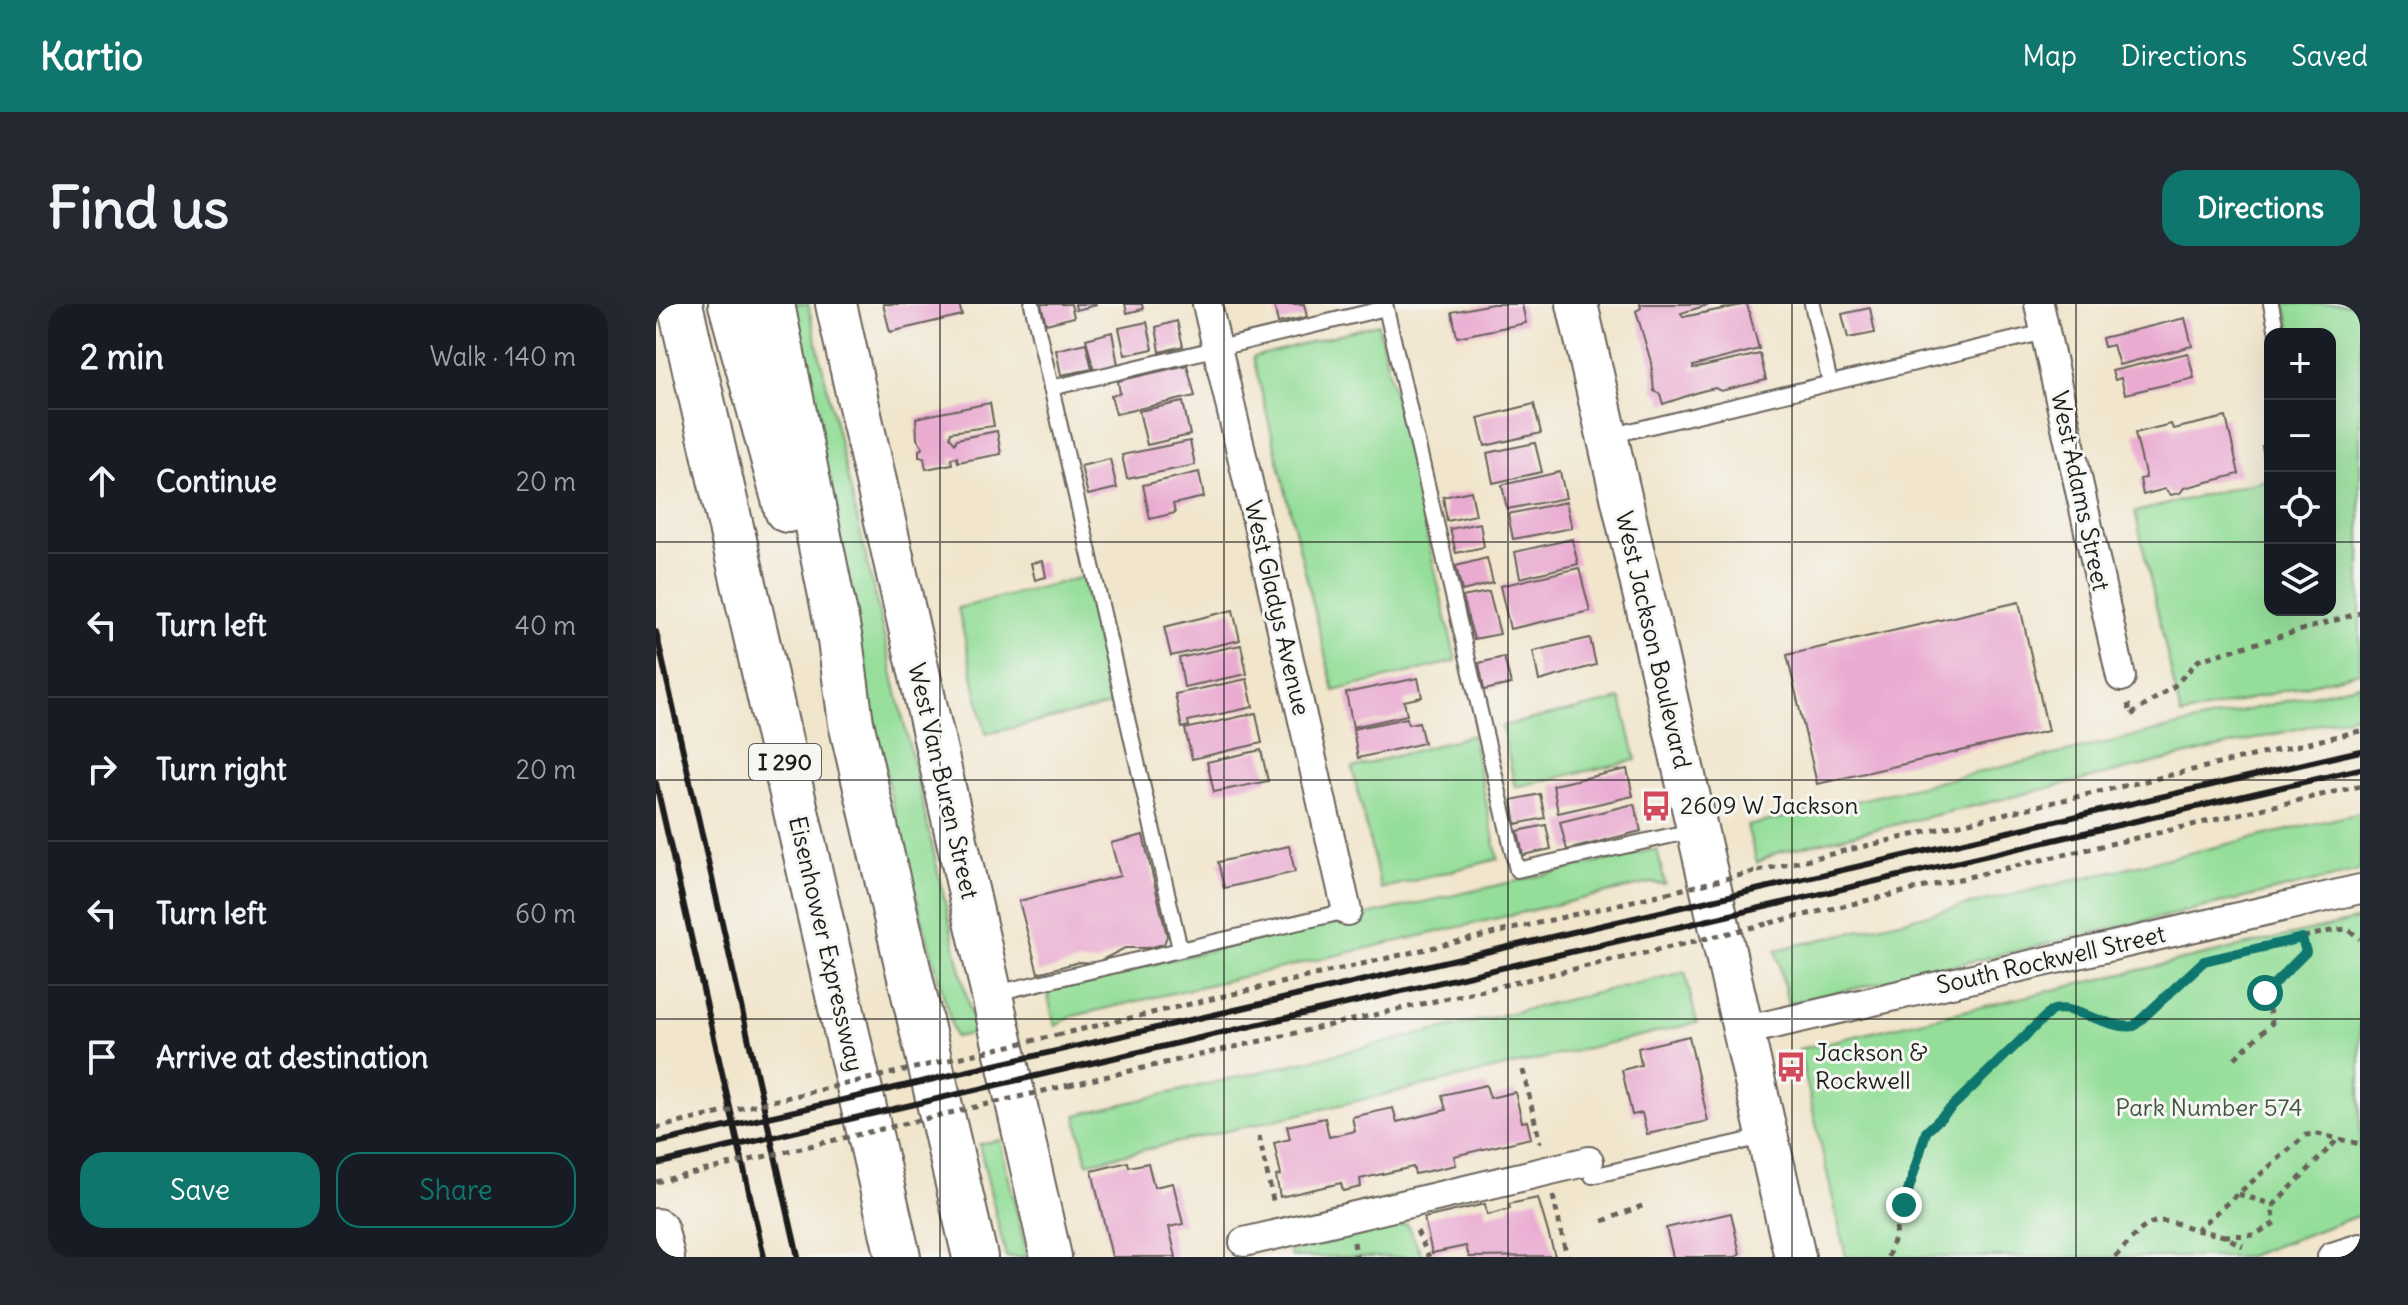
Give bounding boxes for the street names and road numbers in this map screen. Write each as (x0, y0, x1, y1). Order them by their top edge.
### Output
street label: West Adams Street (2045, 388, 2117, 593)
street label: West Gladys Avenue (1239, 497, 1317, 718)
street label: West Jackson Boulevard (1610, 508, 1698, 771)
street label: West Van Buren Street (902, 660, 986, 902)
road number: I 290 (749, 744, 821, 780)
street label: Eisenhower Expressway (783, 813, 871, 1074)
street label: South Rockwell Street (1933, 918, 2168, 1000)

